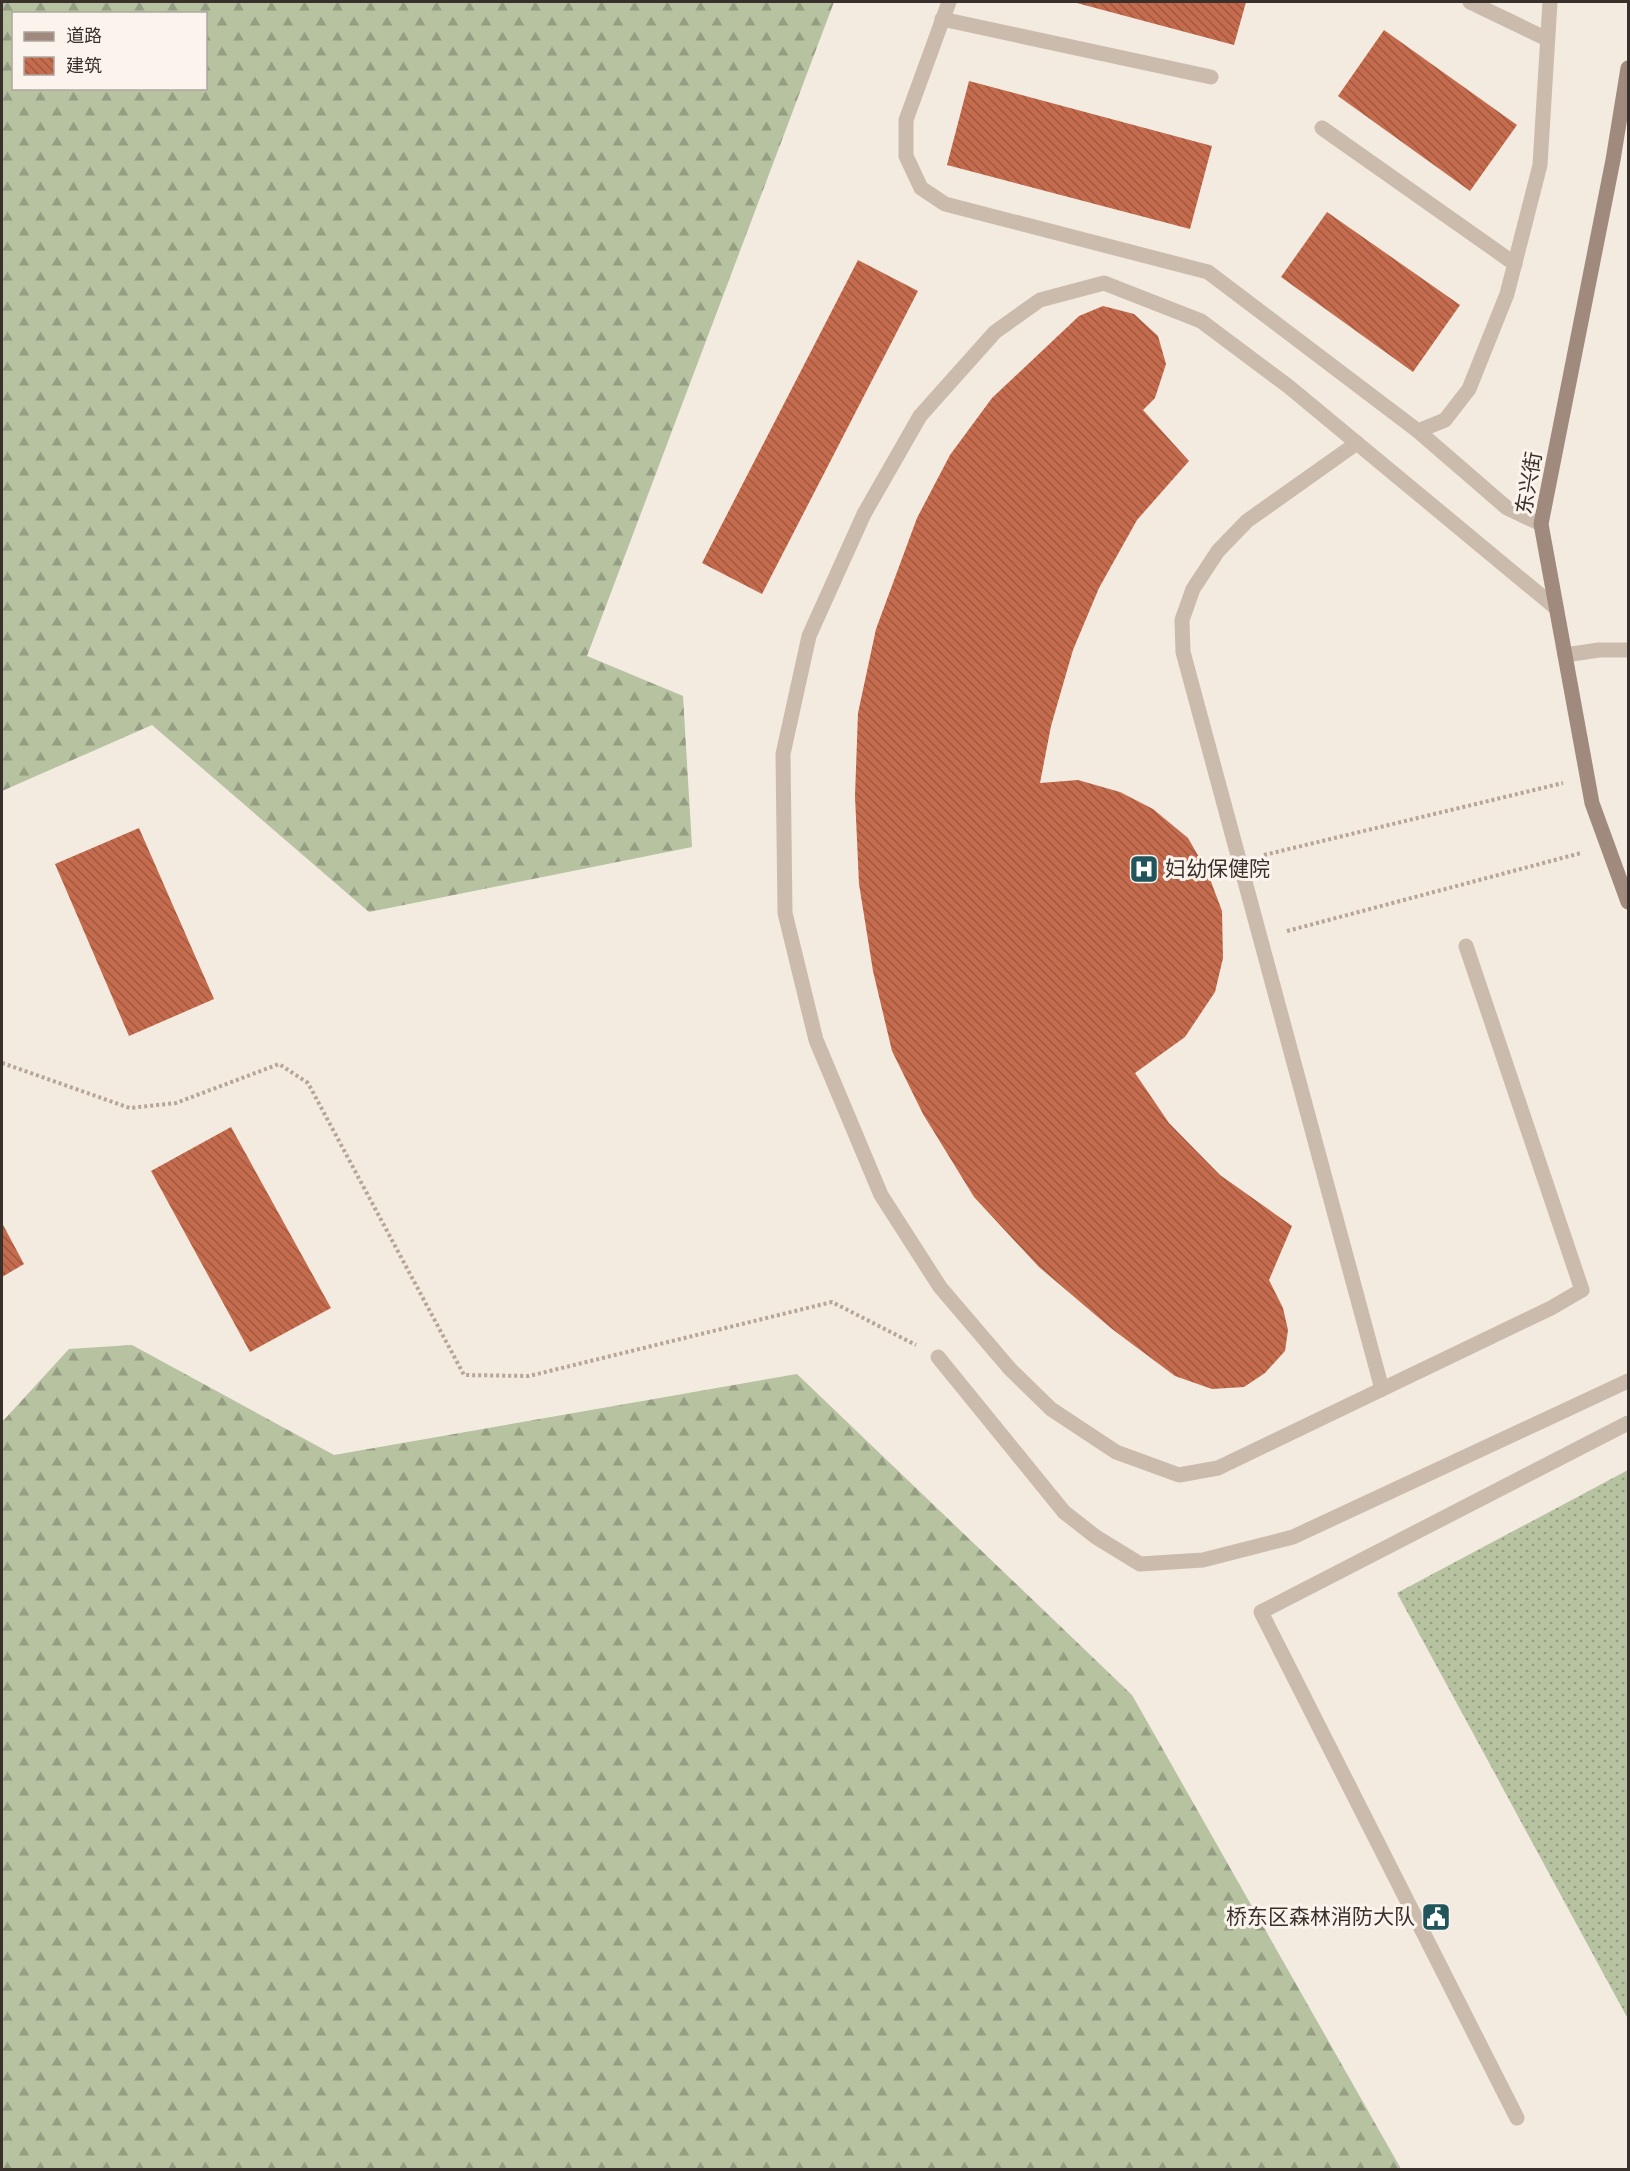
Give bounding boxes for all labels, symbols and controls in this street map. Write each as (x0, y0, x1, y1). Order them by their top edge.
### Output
legend (12, 12, 207, 90)
text: 道路 (66, 26, 102, 46)
text: 建筑 (66, 56, 102, 76)
street label: 东兴街 (1513, 450, 1545, 516)
hospital icon: 妇幼保健院 (1128, 853, 1160, 885)
place label: 妇幼保健院 (1165, 858, 1270, 880)
public building icon: 桥东区森林消防大队 (1420, 1901, 1452, 1933)
place label: 桥东区森林消防大队 (1226, 1906, 1415, 1928)

